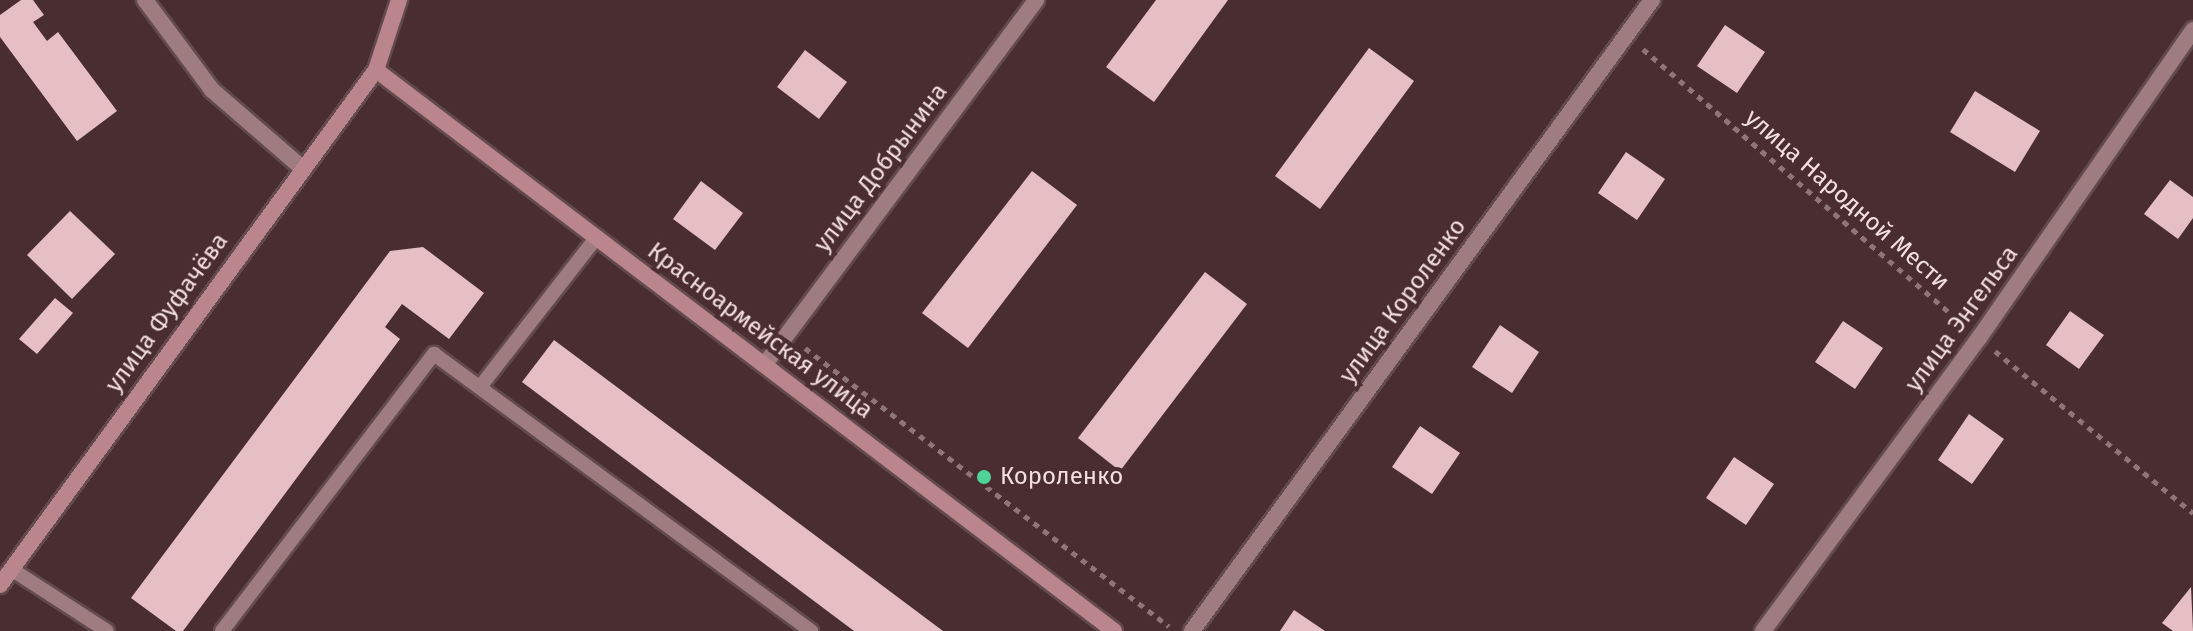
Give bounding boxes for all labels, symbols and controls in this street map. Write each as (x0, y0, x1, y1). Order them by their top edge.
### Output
street label: улица Добрынина (808, 78, 954, 258)
street label: улица Народной Мести (1739, 103, 1955, 297)
street label: улица Короленко (1334, 213, 1472, 389)
street label: улица Фуфачёва (100, 228, 234, 398)
street label: Красноармейская улица (642, 237, 878, 425)
street label: улица Энгельса (1899, 240, 2025, 398)
place label: Короленко (1000, 463, 1123, 491)
marker: Короленко (975, 468, 993, 486)

